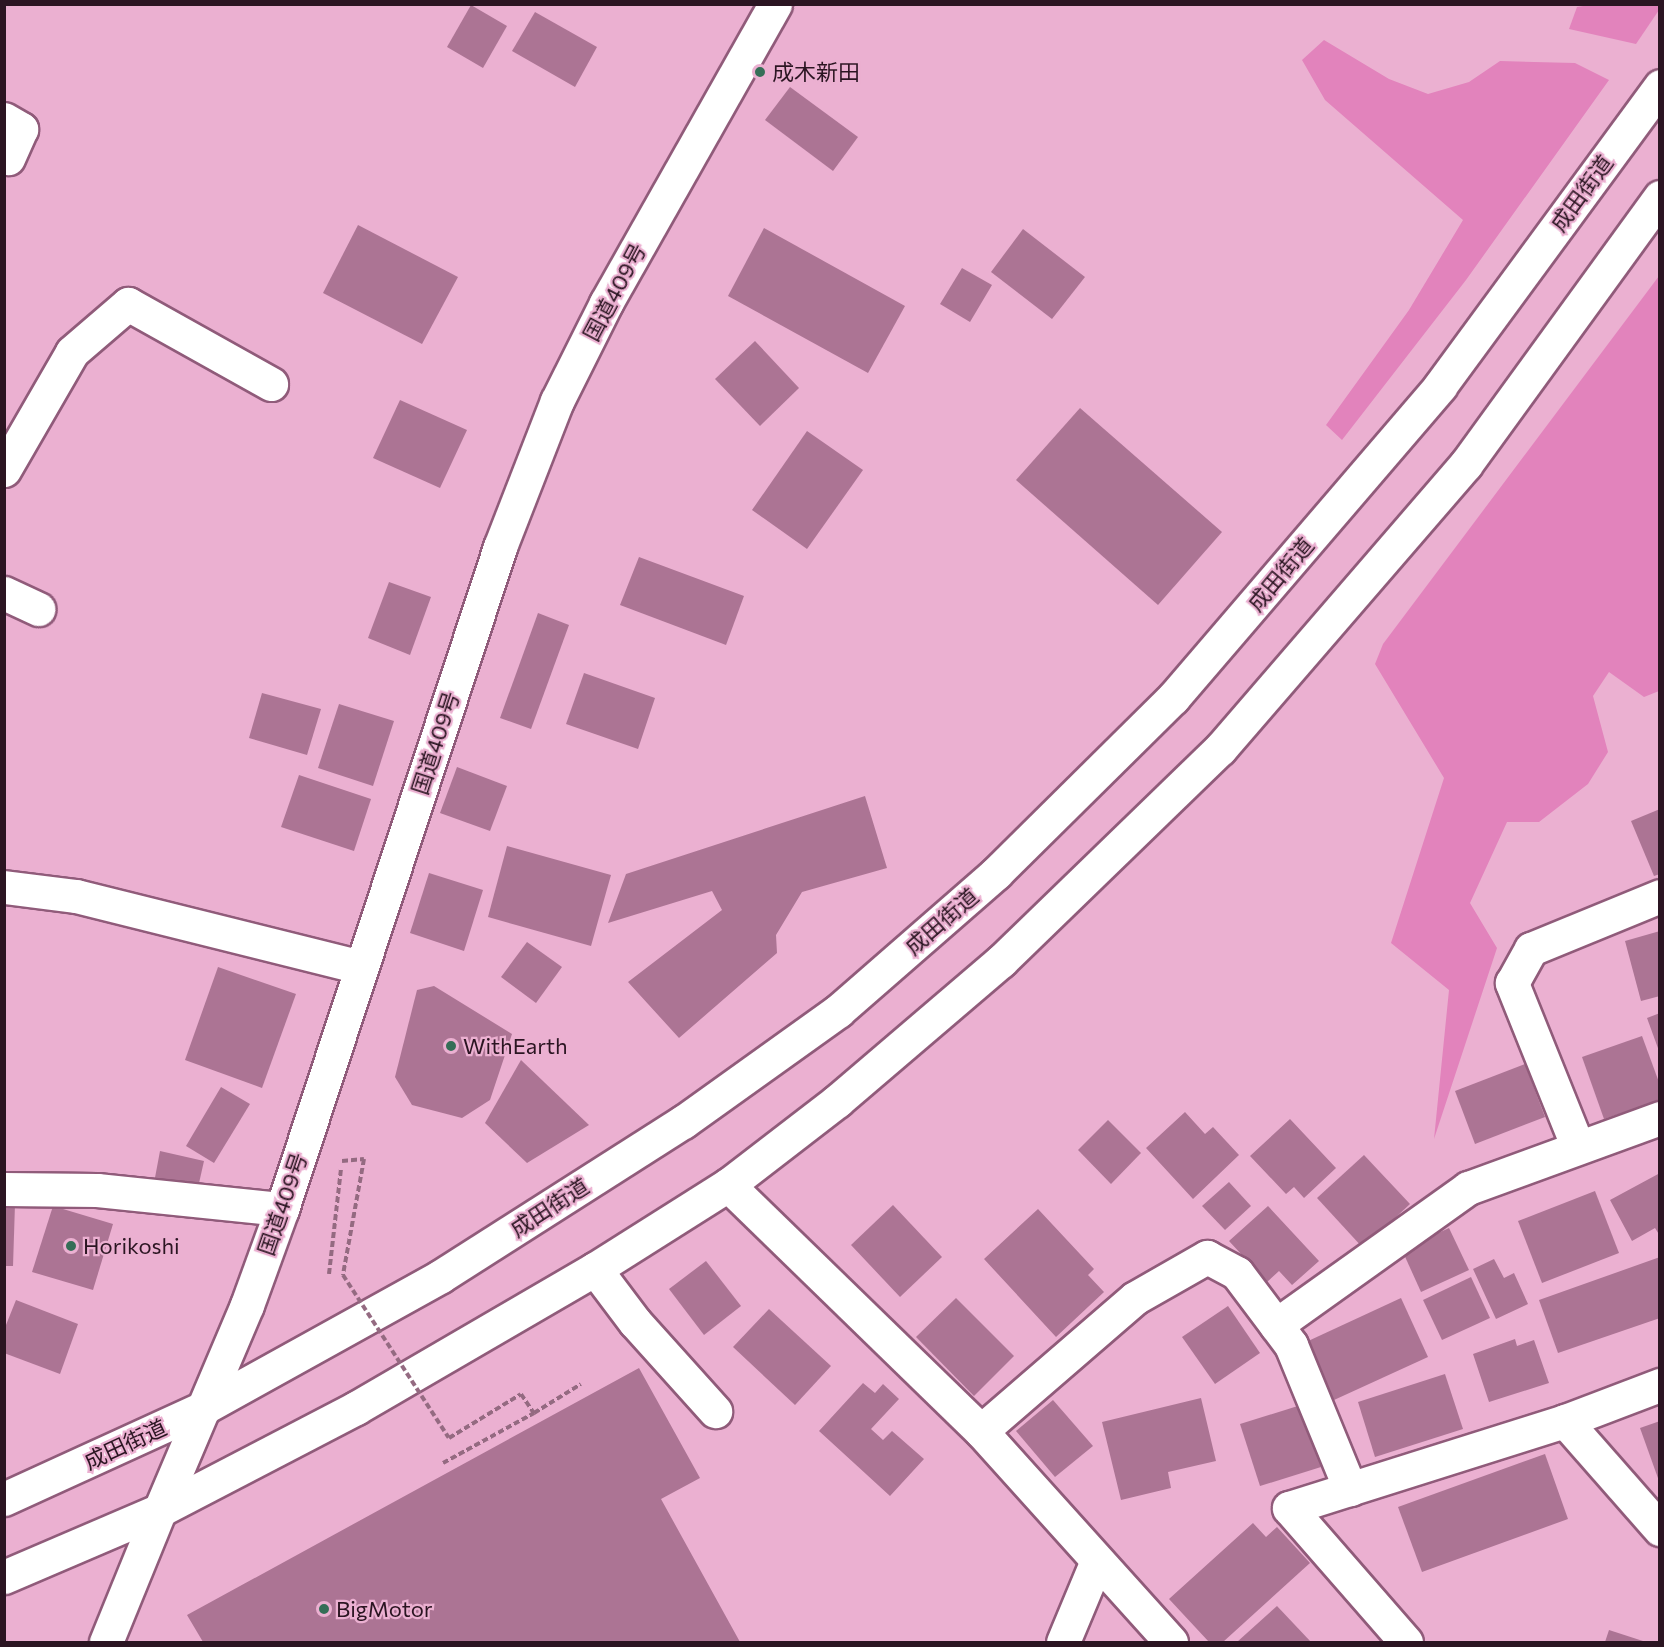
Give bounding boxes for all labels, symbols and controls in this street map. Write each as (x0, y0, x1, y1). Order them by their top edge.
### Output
place label: 成木新田 (772, 59, 860, 85)
marker: 成木新田 (753, 65, 767, 79)
street label: 成田街道 (1544, 150, 1618, 236)
street label: 国道409号 (577, 239, 651, 345)
street label: 成田街道 (1242, 532, 1318, 616)
street label: 国道409号 (406, 688, 464, 798)
street label: 成田街道 (899, 882, 983, 960)
place label: WithEarth (463, 1033, 568, 1059)
marker: WithEarth (444, 1039, 458, 1053)
street label: 国道409号 (252, 1149, 312, 1259)
street label: 成田街道 (505, 1172, 593, 1242)
place label: Horikoshi (83, 1233, 180, 1259)
marker: Horikoshi (64, 1239, 78, 1253)
street label: 成田街道 (80, 1413, 170, 1475)
place label: BigMotor (336, 1596, 433, 1622)
marker: BigMotor (317, 1602, 331, 1616)

